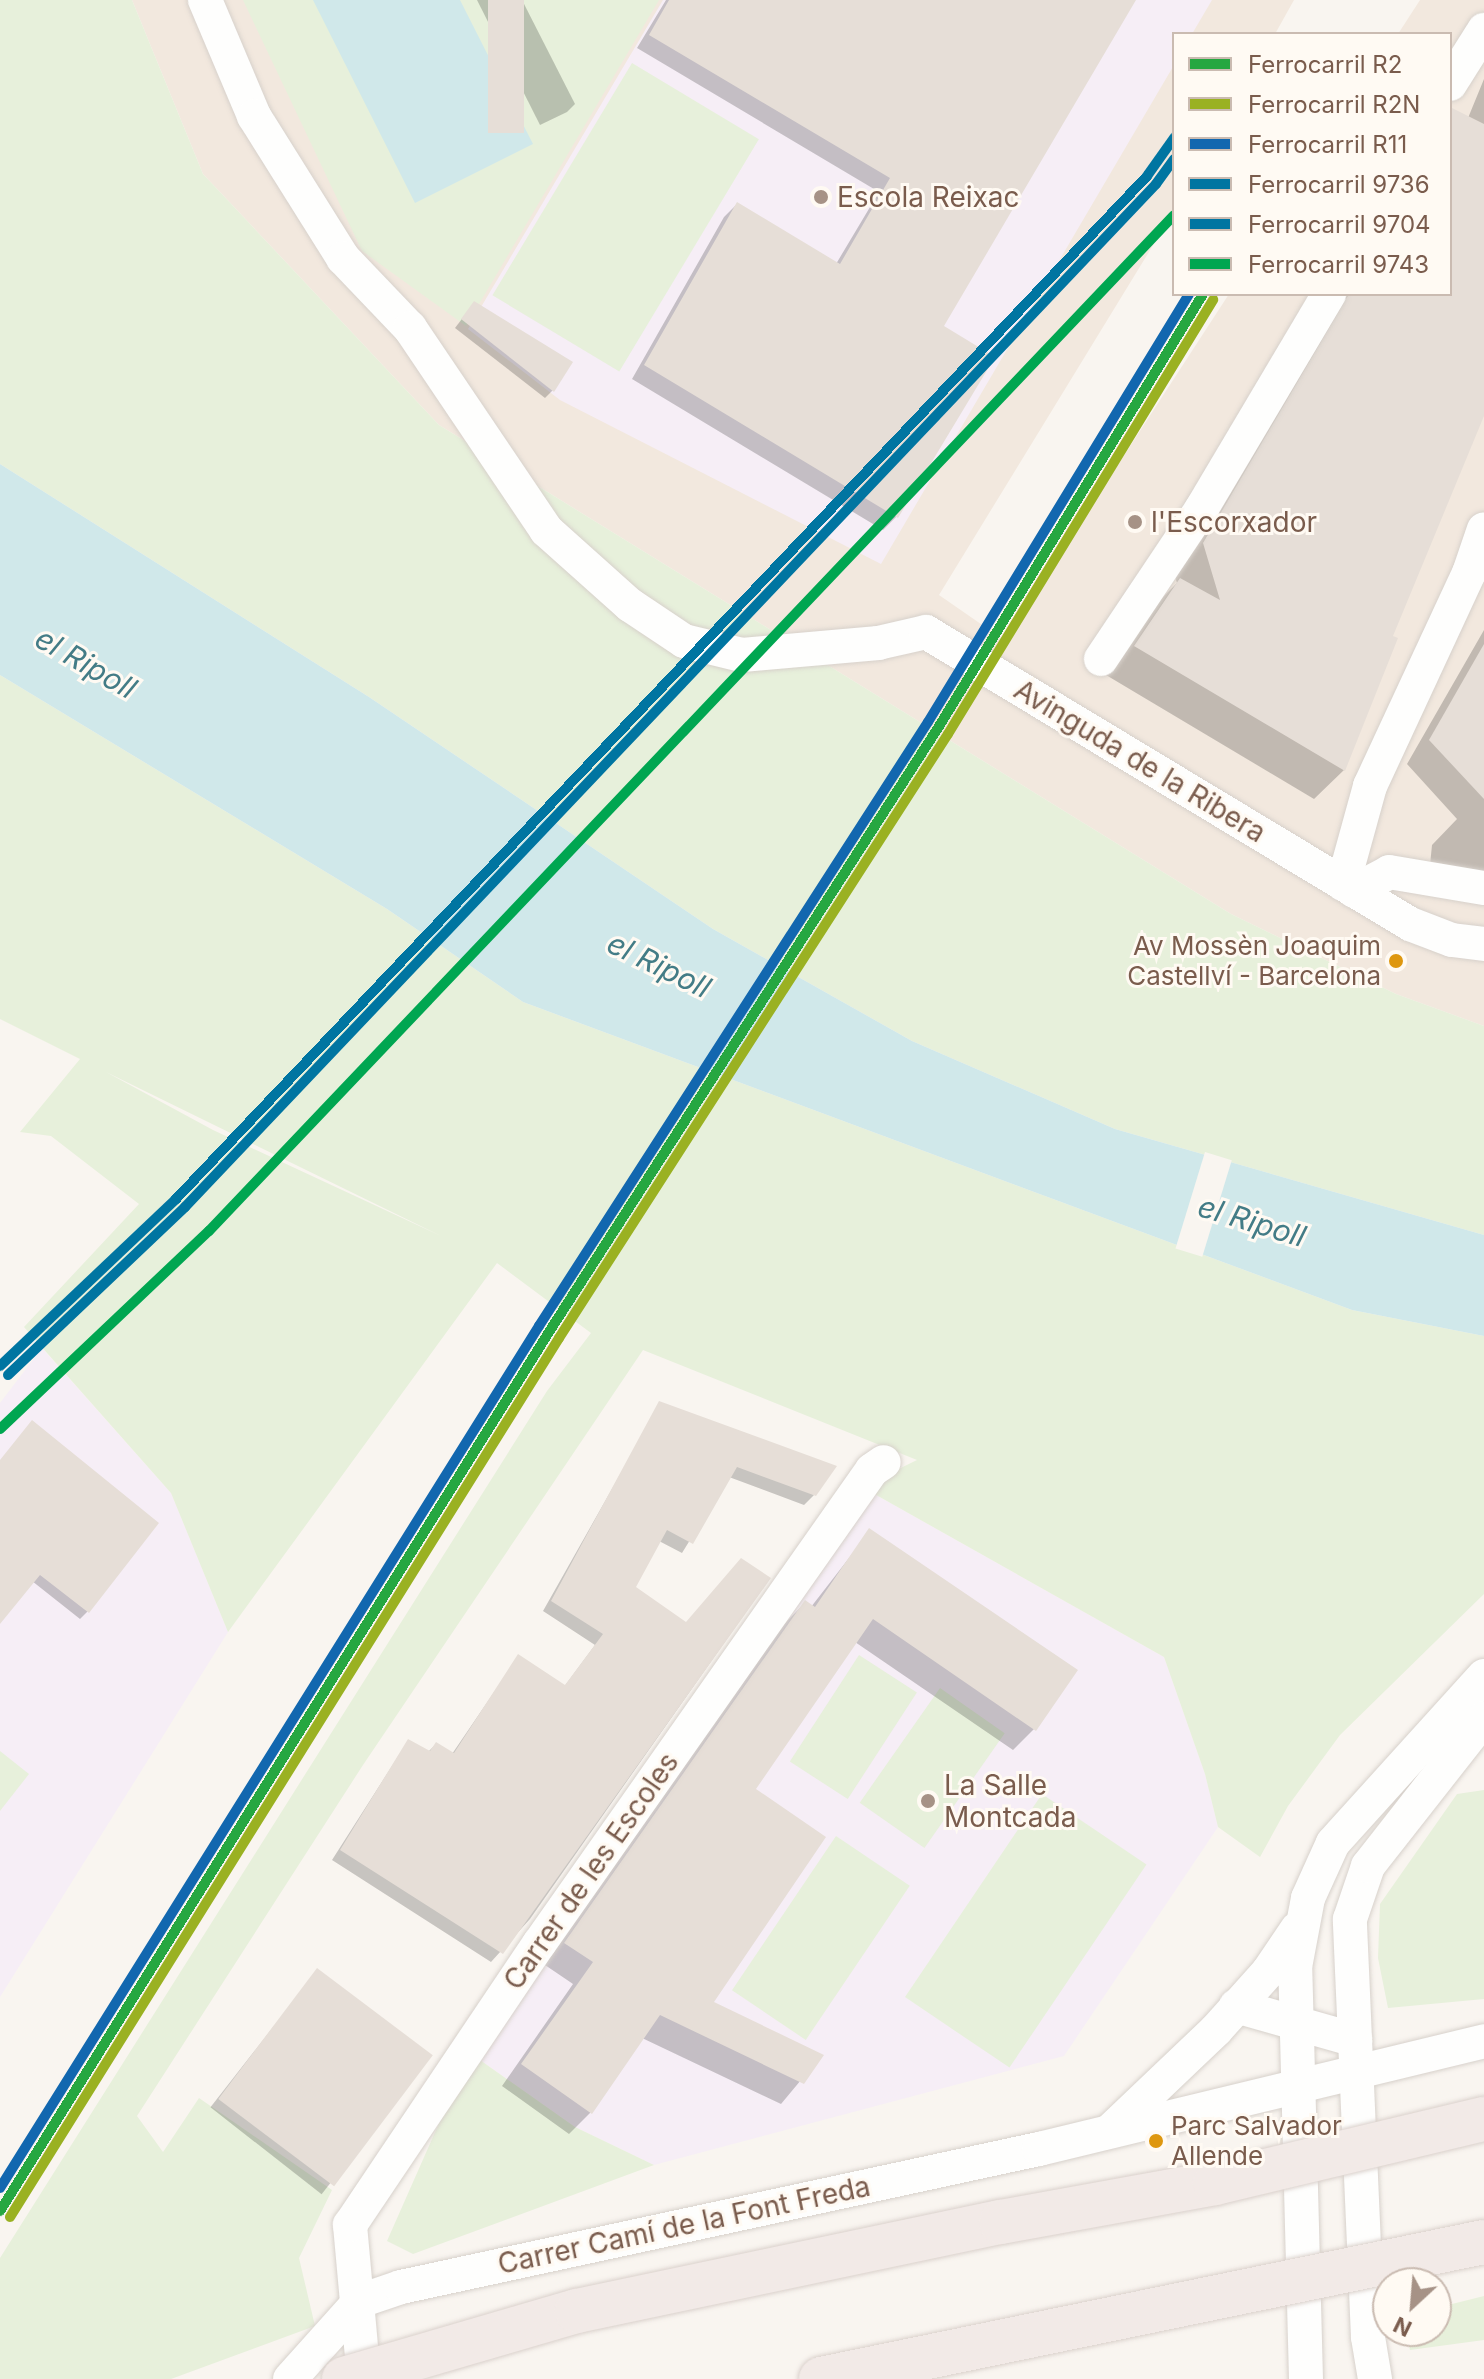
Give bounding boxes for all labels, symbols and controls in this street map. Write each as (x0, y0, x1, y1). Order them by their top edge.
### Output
legend (1172, 32, 1452, 296)
text: Ferrocarril R2 (1248, 50, 1402, 79)
text: Ferrocarril R2N (1248, 90, 1420, 119)
text: Ferrocarril R11 (1248, 130, 1407, 159)
text: Ferrocarril 9736 (1248, 170, 1430, 199)
place label: Escola Reixac (837, 180, 1019, 214)
marker: Escola Reixac (812, 188, 830, 206)
text: Ferrocarril 9704 (1248, 210, 1431, 239)
text: Ferrocarril 9743 (1248, 250, 1429, 279)
place label: l'Escorxador (1151, 505, 1317, 539)
marker: l'Escorxador (1126, 513, 1144, 531)
water label: el Ripoll (29, 620, 143, 706)
street label: Avinguda de la Ribera (1008, 673, 1272, 849)
water label: el Ripoll (601, 925, 717, 1005)
place label: Av Mossèn Joaquim Castellví - Barcelona (1127, 930, 1381, 992)
marker: Av Mossèn Joaquim Castellví - Barcelona (1388, 953, 1404, 969)
water label: el Ripoll (1194, 1188, 1310, 1254)
street label: Carrer de les Escoles (497, 1746, 685, 1996)
place label: La Salle Montcada (944, 1768, 1076, 1834)
marker: La Salle Montcada (919, 1792, 937, 1810)
place label: Parc Salvador Allende (1171, 2110, 1342, 2172)
marker: Parc Salvador Allende (1148, 2133, 1164, 2149)
street label: Carrer Camí de la Font Freda (495, 2169, 873, 2281)
north arrow (1372, 2267, 1452, 2347)
text: N (1389, 2311, 1416, 2342)

